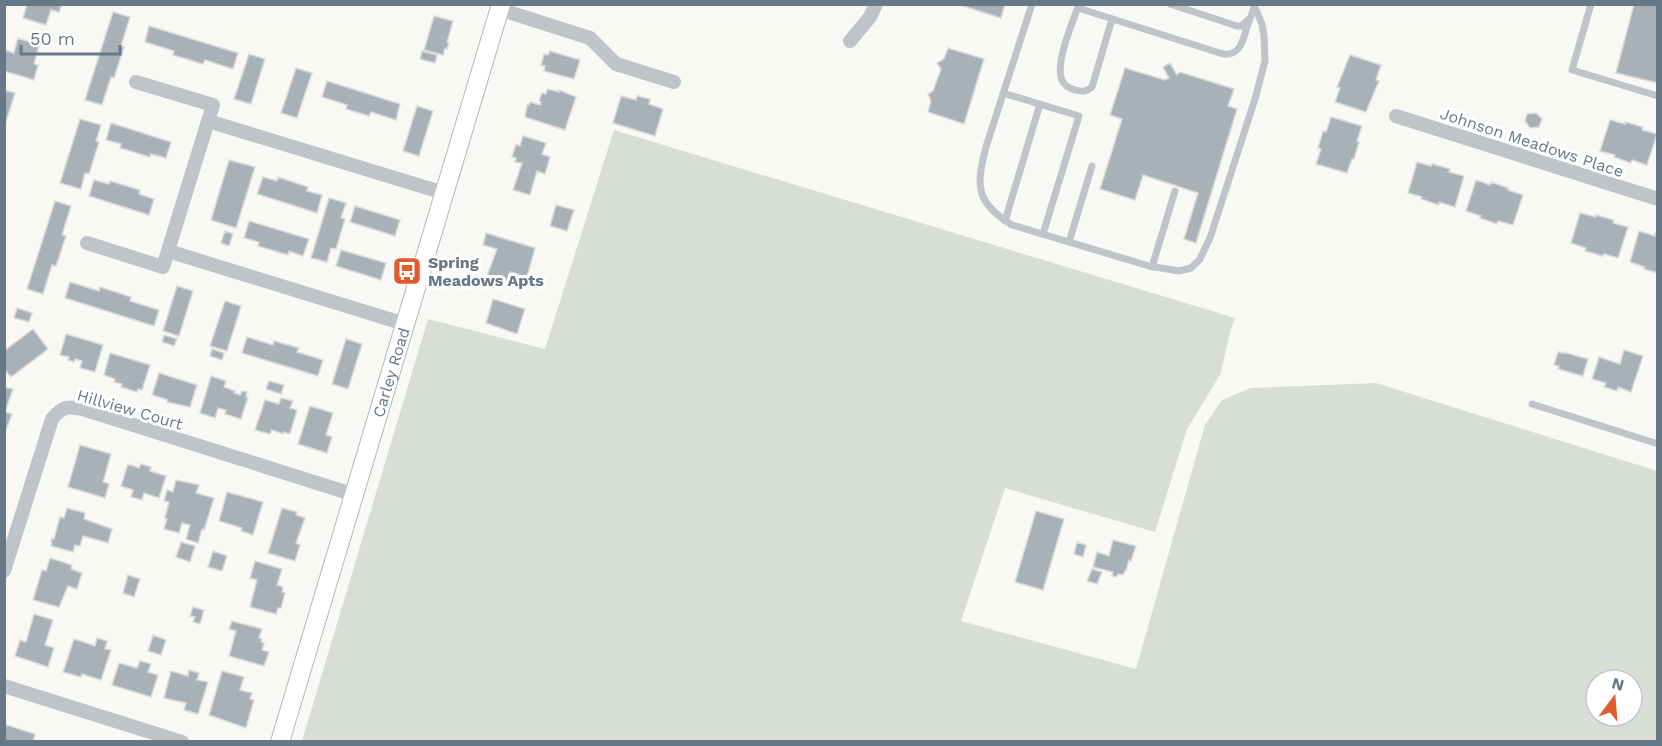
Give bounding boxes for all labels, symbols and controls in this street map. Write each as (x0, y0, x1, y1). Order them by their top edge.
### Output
scale bar (21, 18, 120, 56)
text: 50 m (30, 28, 75, 49)
street label: Johnson Meadows Place (1438, 104, 1626, 181)
place label: Spring Meadows Apts (428, 253, 544, 290)
bus stop icon: Spring Meadows Apts (391, 255, 423, 287)
street label: Carley Road (369, 325, 414, 420)
street label: Hillview Court (75, 385, 185, 434)
north arrow (1584, 668, 1644, 728)
text: N (1610, 673, 1626, 695)

